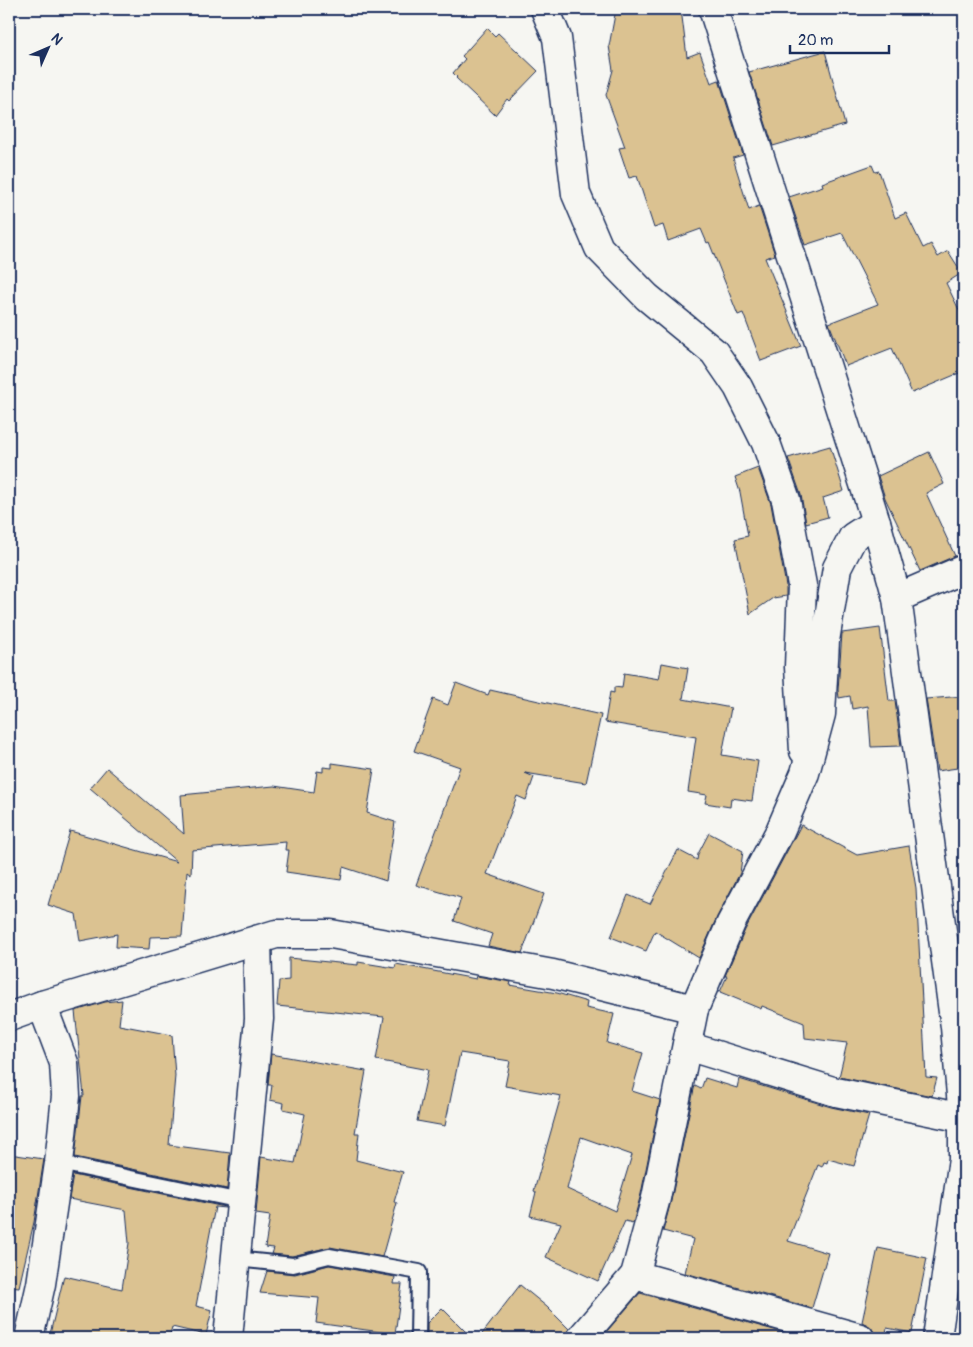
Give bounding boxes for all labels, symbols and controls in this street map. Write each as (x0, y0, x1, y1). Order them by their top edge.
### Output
north arrow (22, 22, 72, 72)
scale bar (790, 22, 889, 54)
text: N (47, 30, 66, 49)
text: 20 m (798, 31, 833, 50)

